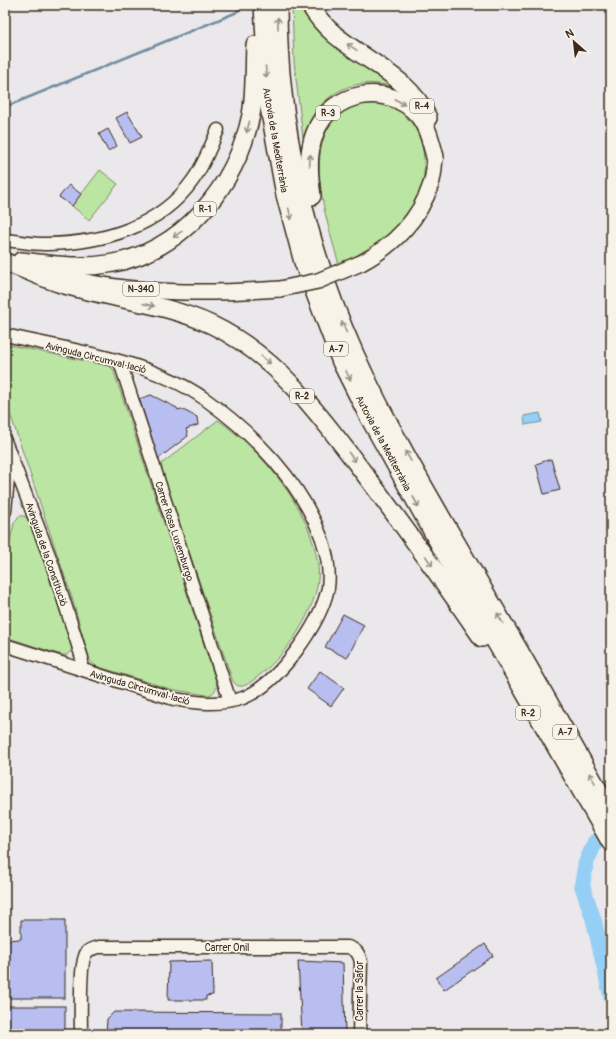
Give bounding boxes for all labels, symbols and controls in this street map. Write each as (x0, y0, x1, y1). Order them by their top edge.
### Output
one-way arrow (274, 17, 282, 30)
north arrow (554, 22, 594, 62)
text: N (563, 26, 576, 41)
one-way arrow (346, 43, 357, 51)
one-way arrow (262, 65, 269, 78)
street label: Autovia de la Mediterrània (260, 87, 290, 194)
one-way arrow (394, 98, 406, 106)
road number: R-4 (410, 99, 434, 113)
road number: R-3 (316, 106, 340, 120)
one-way arrow (243, 120, 251, 133)
one-way arrow (306, 154, 313, 167)
road number: R-1 (194, 202, 216, 216)
one-way arrow (287, 207, 294, 220)
one-way arrow (173, 230, 184, 238)
road number: N-340 (123, 282, 159, 296)
one-way arrow (142, 302, 155, 309)
one-way arrow (340, 322, 347, 334)
street label: Avinguda Circumval·lació (44, 340, 148, 376)
road number: A-7 (324, 342, 348, 356)
one-way arrow (260, 355, 271, 364)
one-way arrow (344, 369, 352, 381)
road number: R-2 (290, 389, 314, 403)
street label: Autovia de la Mediterrània (353, 394, 414, 494)
one-way arrow (403, 450, 411, 462)
one-way arrow (347, 451, 356, 462)
street label: Carrer Rosa Luxemburgo (152, 480, 196, 583)
one-way arrow (412, 496, 420, 508)
street label: Avinguda de la Constitució (23, 501, 70, 608)
one-way arrow (425, 555, 433, 566)
one-way arrow (496, 612, 504, 624)
street label: Avinguda Circumval·lació (88, 668, 192, 708)
road number: R-2 (516, 706, 540, 720)
road number: A-7 (553, 725, 577, 739)
one-way arrow (587, 772, 595, 784)
street label: Carrer Onil (205, 942, 249, 954)
street label: Carrer la Safor (354, 960, 366, 1021)

